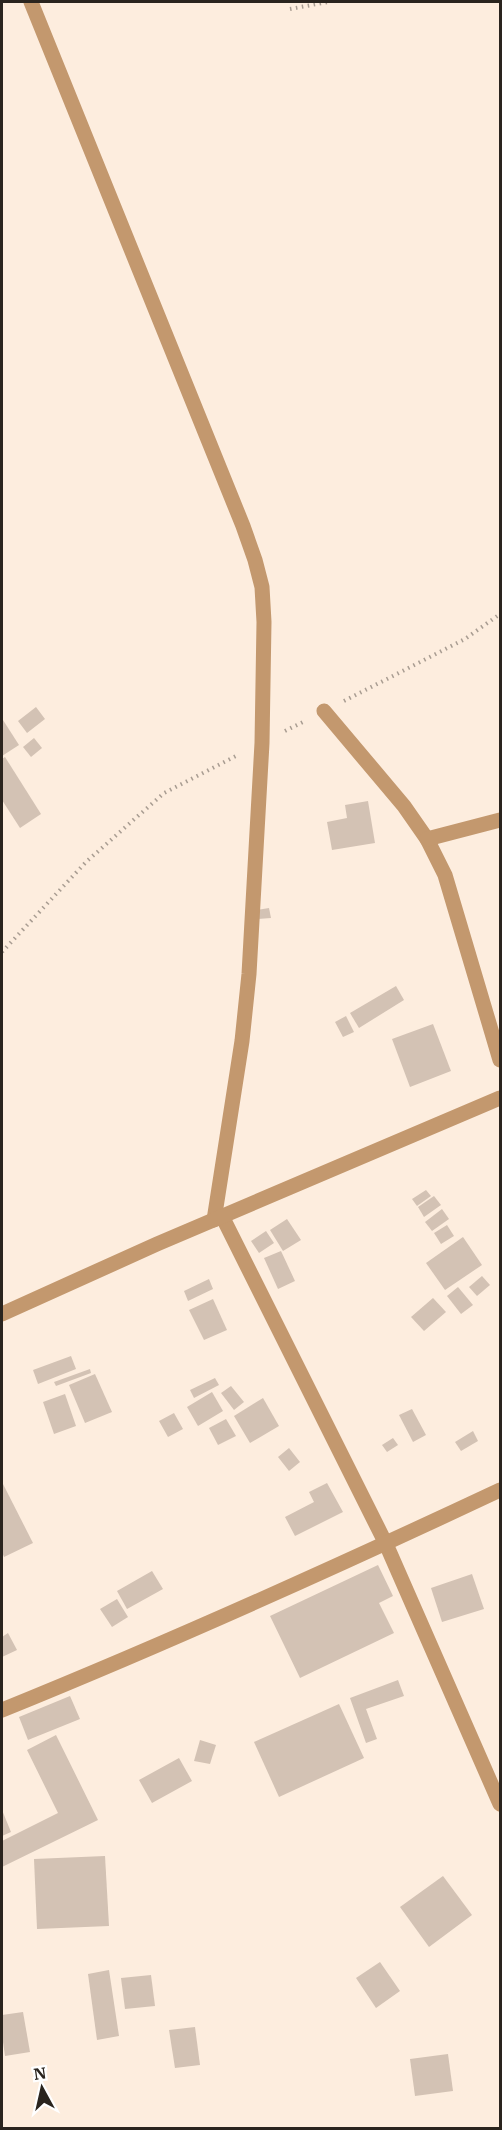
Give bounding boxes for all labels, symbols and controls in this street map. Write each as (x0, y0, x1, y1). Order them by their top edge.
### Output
north arrow (12, 2058, 72, 2118)
text: N (32, 2062, 48, 2084)

